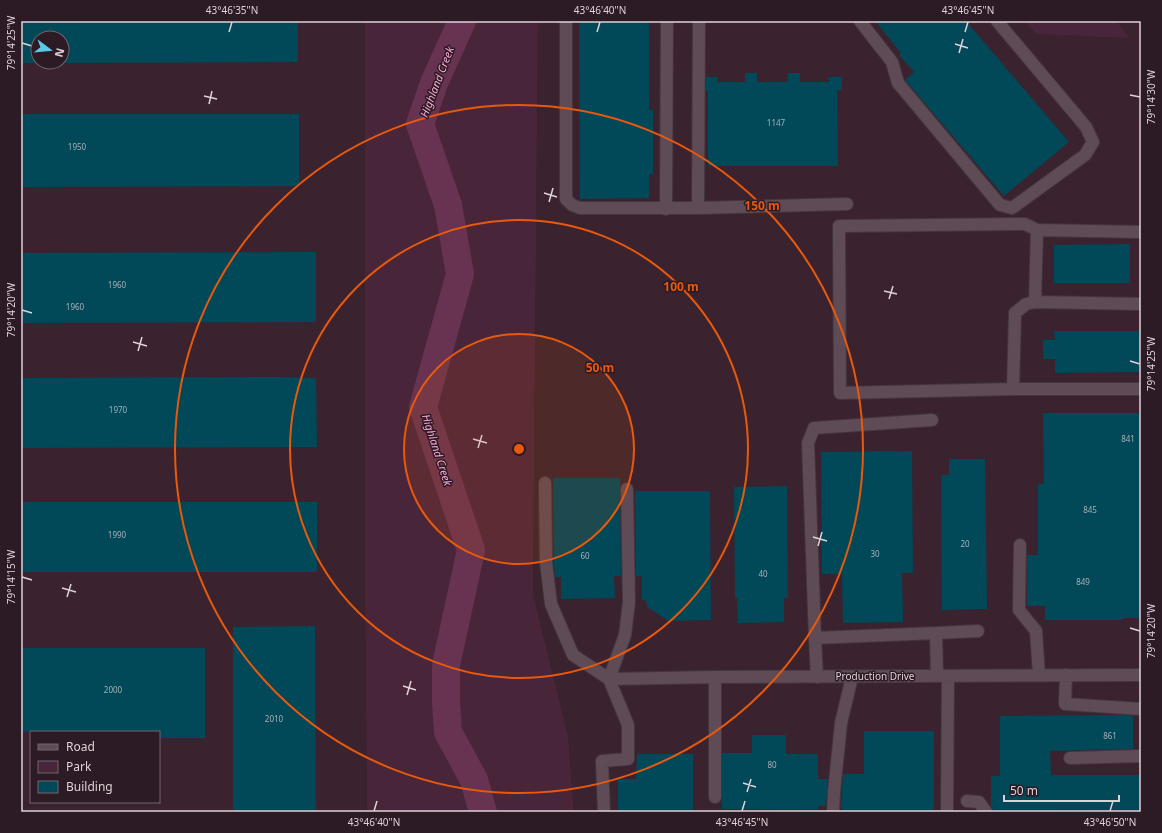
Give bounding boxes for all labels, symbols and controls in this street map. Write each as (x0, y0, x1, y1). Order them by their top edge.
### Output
text: 43°46'35"N (206, 3, 258, 17)
text: 43°46'40"N (574, 3, 626, 17)
text: 43°46'45"N (942, 3, 994, 17)
text: 79°14'25"W (4, 15, 18, 70)
north arrow (30, 30, 70, 70)
water label: Highland Creek (416, 44, 457, 119)
text: N (52, 47, 69, 59)
text: 79°14'30"W (1144, 69, 1158, 124)
house number: 1147 (767, 117, 786, 128)
house number: 1950 (68, 141, 87, 152)
text: 150 m (744, 197, 780, 214)
text: 100 m (663, 278, 699, 295)
house number: 1960 (108, 279, 127, 290)
text: 79°14'20"W (4, 282, 18, 337)
house number: 1960 (66, 301, 85, 312)
text: 79°14'25"W (1144, 336, 1158, 391)
text: 50 m (586, 359, 614, 376)
house number: 1970 (109, 404, 128, 415)
water label: Highland Creek (419, 412, 456, 488)
house number: 841 (1121, 433, 1135, 444)
centre of rings (512, 442, 526, 456)
house number: 845 (1083, 504, 1097, 515)
house number: 1990 (108, 529, 127, 540)
house number: 20 (960, 538, 970, 549)
house number: 30 (870, 548, 880, 559)
text: 79°14'15"W (4, 549, 18, 604)
house number: 60 (580, 550, 590, 561)
house number: 40 (758, 568, 768, 579)
house number: 849 (1076, 576, 1090, 587)
text: 79°14'20"W (1144, 603, 1158, 658)
street label: Production Drive (836, 669, 915, 683)
house number: 2000 (104, 684, 123, 695)
house number: 2010 (265, 713, 284, 724)
house number: 861 (1103, 730, 1117, 741)
legend (30, 731, 160, 803)
text: Road (66, 738, 95, 755)
text: Park (66, 758, 92, 775)
house number: 80 (767, 759, 777, 770)
scale bar (1004, 777, 1119, 803)
text: Building (66, 778, 113, 795)
text: 50 m (1010, 782, 1038, 799)
text: 43°46'40"N (348, 815, 400, 829)
text: 43°46'45"N (716, 815, 768, 829)
text: 43°46'50"N (1084, 815, 1136, 829)

